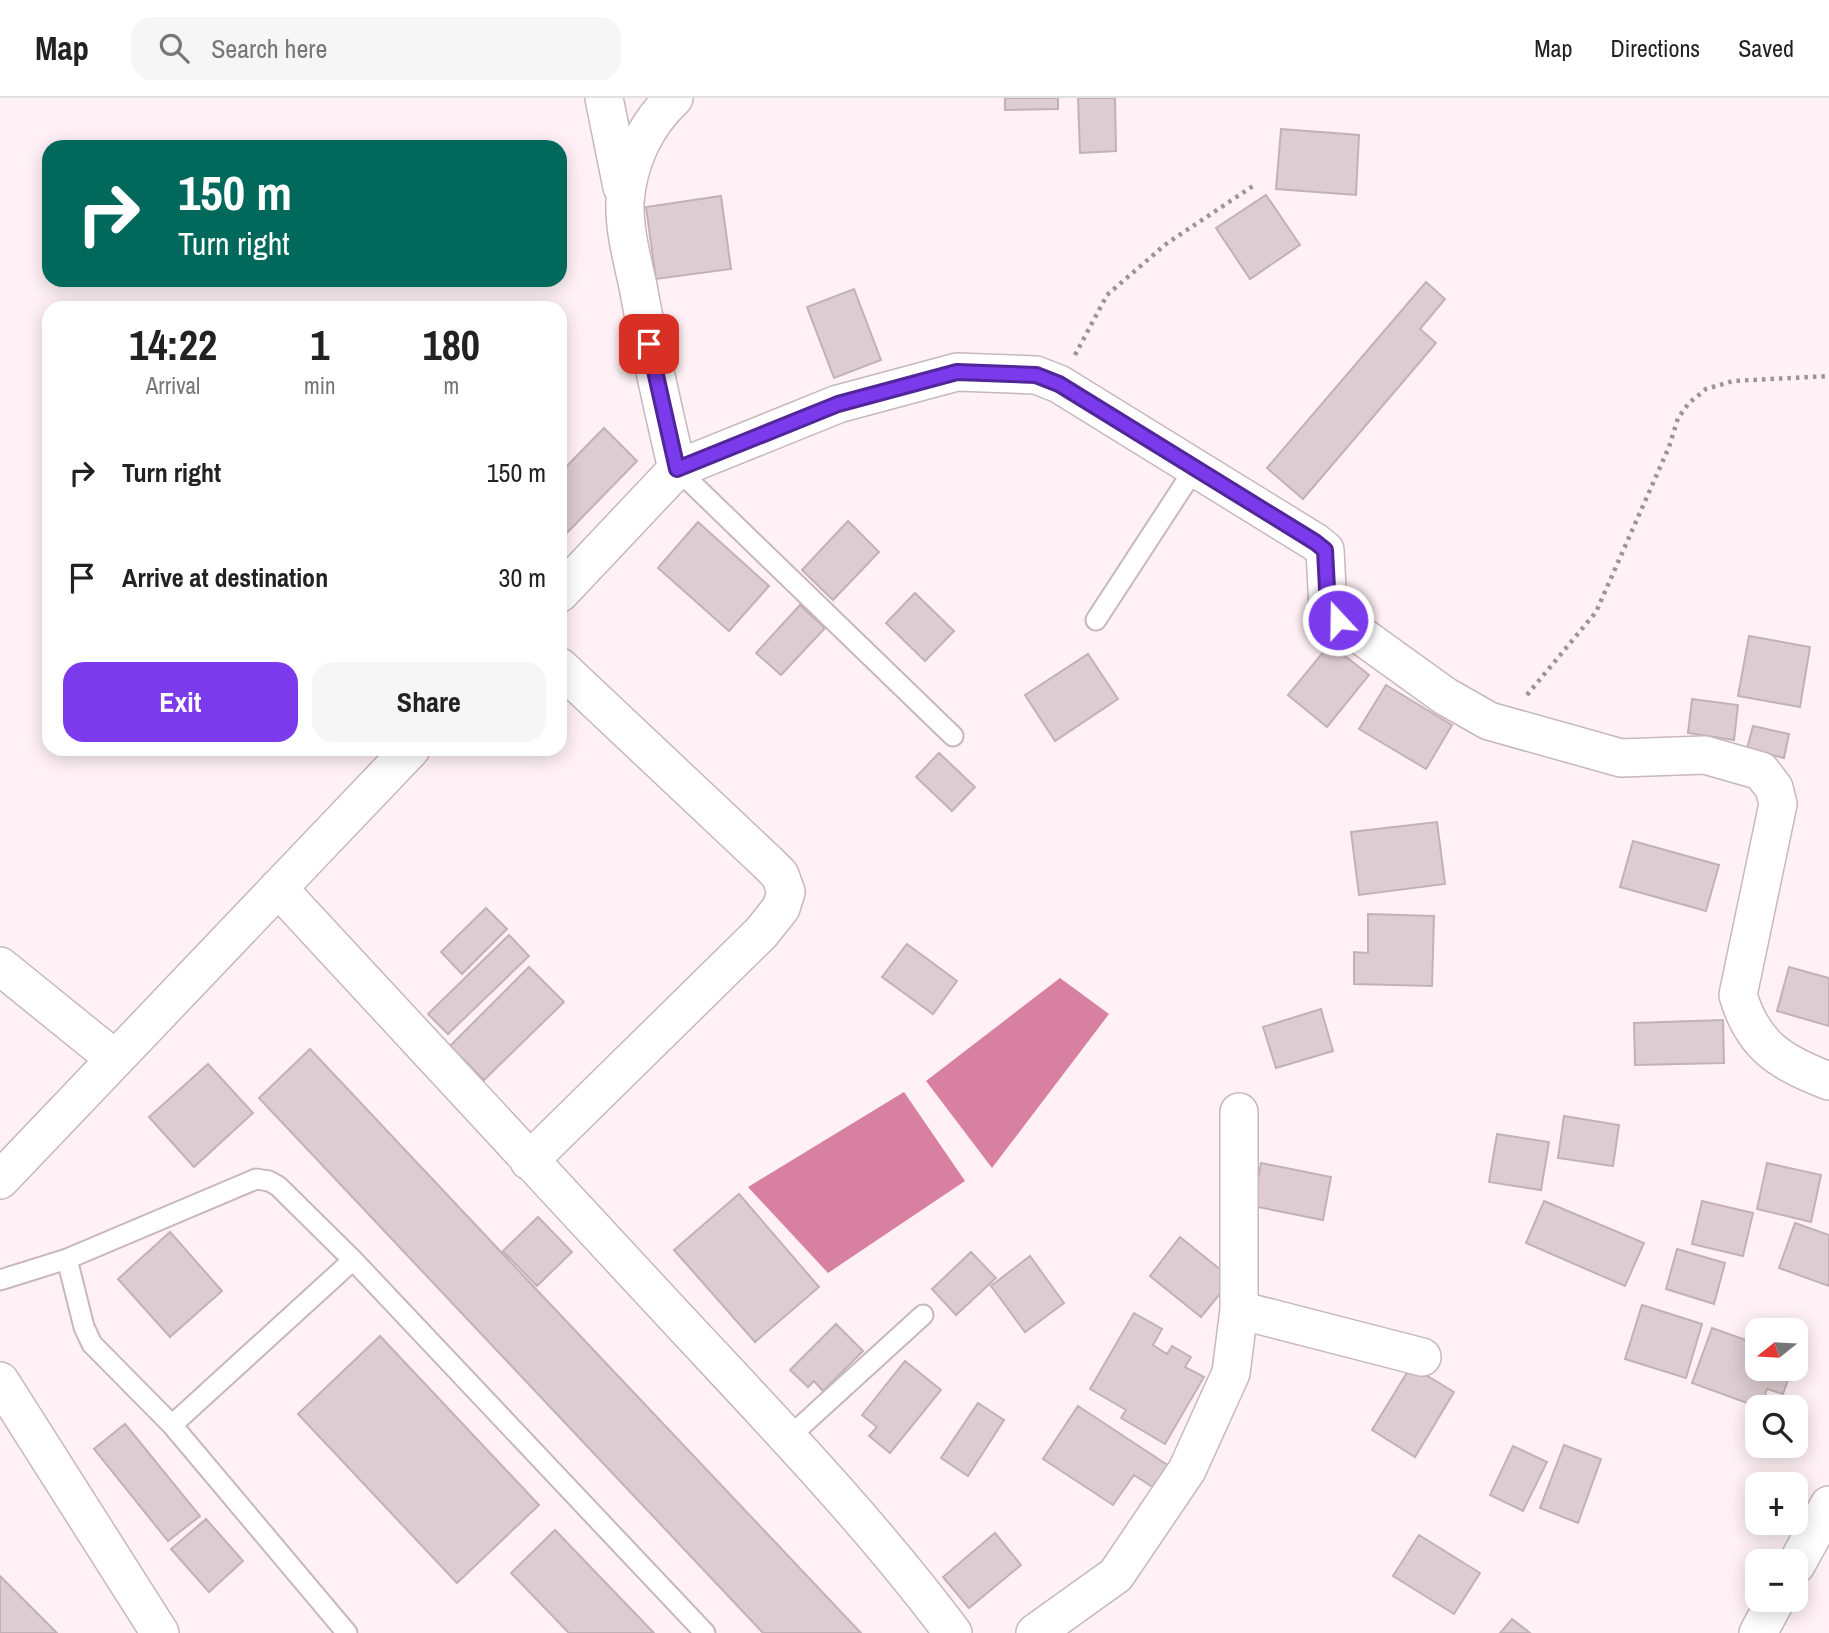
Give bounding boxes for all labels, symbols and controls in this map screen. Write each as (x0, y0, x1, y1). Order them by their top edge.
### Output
search box (131, 17, 621, 80)
text: Map (35, 26, 89, 70)
icon: search (155, 29, 193, 67)
text: Search here (211, 31, 327, 66)
text: Map (1534, 32, 1572, 64)
text: Directions (1610, 32, 1700, 64)
text: Saved (1738, 32, 1794, 64)
text: 150 m (178, 159, 292, 225)
icon: right (63, 168, 154, 259)
text: Turn right (178, 222, 290, 265)
pin (619, 314, 679, 374)
text: 14:22 (129, 317, 217, 373)
text: 1 (310, 317, 329, 373)
text: 180 (423, 317, 480, 373)
icon: arrive (630, 325, 668, 363)
text: Arrival (146, 370, 200, 401)
text: min (304, 370, 336, 401)
text: m (443, 370, 459, 401)
icon: right (63, 454, 101, 492)
text: Turn right (122, 455, 221, 490)
text: 150 m (487, 455, 546, 490)
icon: arrive (63, 559, 101, 597)
text: Arrive at destination (122, 560, 328, 595)
text: 30 m (499, 560, 546, 595)
position arrow (1301, 583, 1375, 657)
button: Exit (63, 662, 298, 742)
button: Share (312, 662, 546, 742)
north arrow (1745, 1318, 1808, 1381)
map controls (1745, 1318, 1808, 1612)
button: search (1745, 1395, 1808, 1458)
button: + (1745, 1472, 1808, 1535)
button: − (1745, 1549, 1808, 1612)

